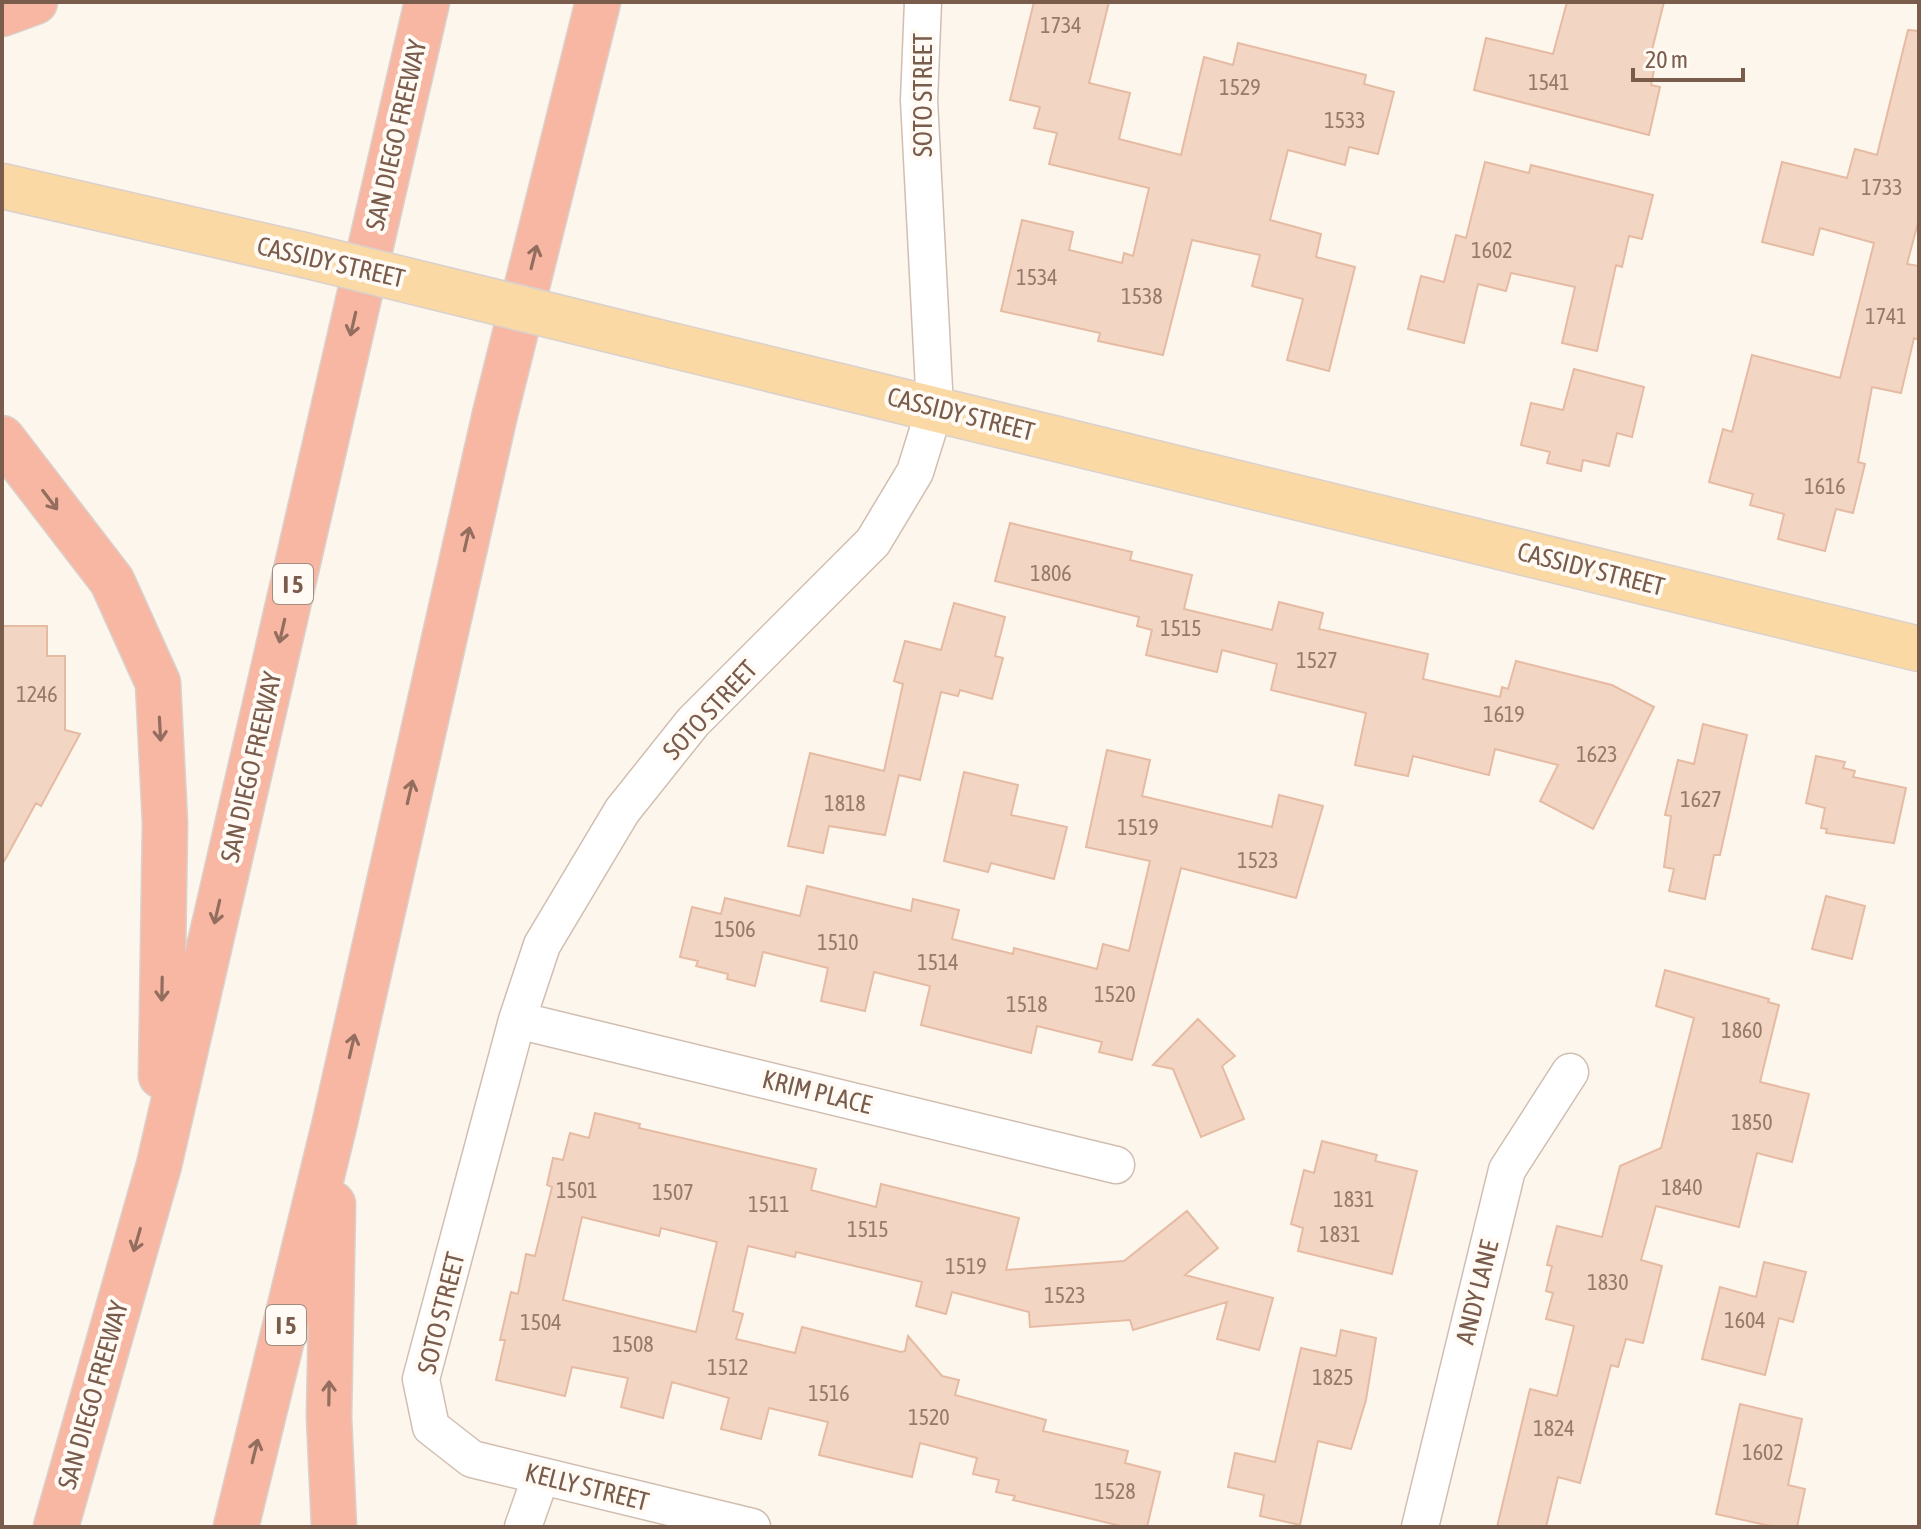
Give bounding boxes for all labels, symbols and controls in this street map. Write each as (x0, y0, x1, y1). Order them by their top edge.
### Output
house number: 1734 (1040, 12, 1082, 38)
street label: SOTO STREET (908, 32, 938, 157)
scale bar (1633, 32, 1743, 82)
street label: SAN DIEGO FREEWAY (360, 37, 433, 233)
text: 20 m (1645, 46, 1688, 73)
house number: 1541 (1528, 69, 1570, 95)
house number: 1529 (1219, 74, 1261, 100)
house number: 1533 (1324, 107, 1366, 133)
house number: 1733 (1861, 174, 1903, 200)
street label: CASSIDY STREET (254, 230, 408, 294)
house number: 1602 (1471, 237, 1513, 263)
one-way arrow (528, 245, 543, 270)
house number: 1534 (1016, 264, 1058, 290)
house number: 1538 (1121, 283, 1163, 309)
house number: 1741 (1865, 303, 1907, 329)
one-way arrow (345, 310, 360, 336)
street label: CASSIDY STREET (884, 381, 1038, 447)
house number: 1616 (1804, 473, 1846, 499)
one-way arrow (41, 488, 58, 510)
one-way arrow (460, 526, 475, 552)
street label: CASSIDY STREET (1514, 536, 1668, 602)
house number: 1806 (1030, 560, 1072, 586)
road number: I 5 (273, 564, 313, 604)
house number: 1515 (1160, 615, 1202, 641)
one-way arrow (274, 618, 289, 644)
house number: 1527 (1296, 647, 1338, 673)
street label: SOTO STREET (657, 654, 764, 766)
street label: SAN DIEGO FREEWAY (215, 669, 288, 865)
house number: 1246 (16, 681, 58, 707)
house number: 1619 (1483, 701, 1525, 727)
one-way arrow (153, 715, 168, 742)
house number: 1623 (1576, 741, 1618, 767)
one-way arrow (403, 780, 418, 806)
house number: 1627 (1680, 786, 1722, 812)
house number: 1818 (824, 790, 866, 816)
house number: 1519 (1117, 814, 1159, 840)
house number: 1523 (1237, 847, 1279, 873)
one-way arrow (209, 899, 224, 924)
house number: 1506 (714, 916, 756, 942)
house number: 1510 (817, 929, 859, 955)
house number: 1514 (917, 949, 959, 975)
one-way arrow (155, 975, 170, 1002)
house number: 1520 (1094, 981, 1136, 1007)
house number: 1518 (1006, 991, 1048, 1017)
house number: 1860 (1721, 1017, 1763, 1043)
one-way arrow (345, 1034, 360, 1059)
street label: KRIM PLACE (759, 1064, 875, 1120)
house number: 1850 (1731, 1109, 1773, 1135)
house number: 1840 (1661, 1174, 1703, 1200)
house number: 1501 (556, 1177, 598, 1203)
house number: 1507 (652, 1179, 694, 1205)
house number: 1831 (1333, 1186, 1375, 1212)
house number: 1511 (748, 1191, 790, 1217)
house number: 1515 (847, 1216, 889, 1242)
house number: 1831 (1319, 1221, 1361, 1247)
one-way arrow (129, 1227, 144, 1253)
street label: ANDY LANE (1450, 1237, 1504, 1347)
street label: SOTO STREET (411, 1249, 471, 1377)
house number: 1519 (945, 1253, 987, 1279)
house number: 1830 (1587, 1269, 1629, 1295)
house number: 1523 (1044, 1282, 1086, 1308)
street label: SAN DIEGO FREEWAY (52, 1297, 134, 1493)
road number: I 5 (266, 1305, 306, 1345)
house number: 1604 (1724, 1307, 1766, 1333)
house number: 1504 (520, 1309, 562, 1335)
house number: 1508 (612, 1331, 654, 1357)
house number: 1512 (707, 1354, 749, 1380)
house number: 1825 (1312, 1364, 1354, 1390)
one-way arrow (322, 1380, 337, 1407)
house number: 1516 (808, 1380, 850, 1406)
house number: 1520 (908, 1404, 950, 1430)
house number: 1824 (1533, 1415, 1575, 1441)
one-way arrow (248, 1439, 263, 1465)
house number: 1602 (1742, 1439, 1784, 1465)
street label: KELLY STREET (522, 1457, 652, 1517)
house number: 1528 (1094, 1478, 1136, 1504)

